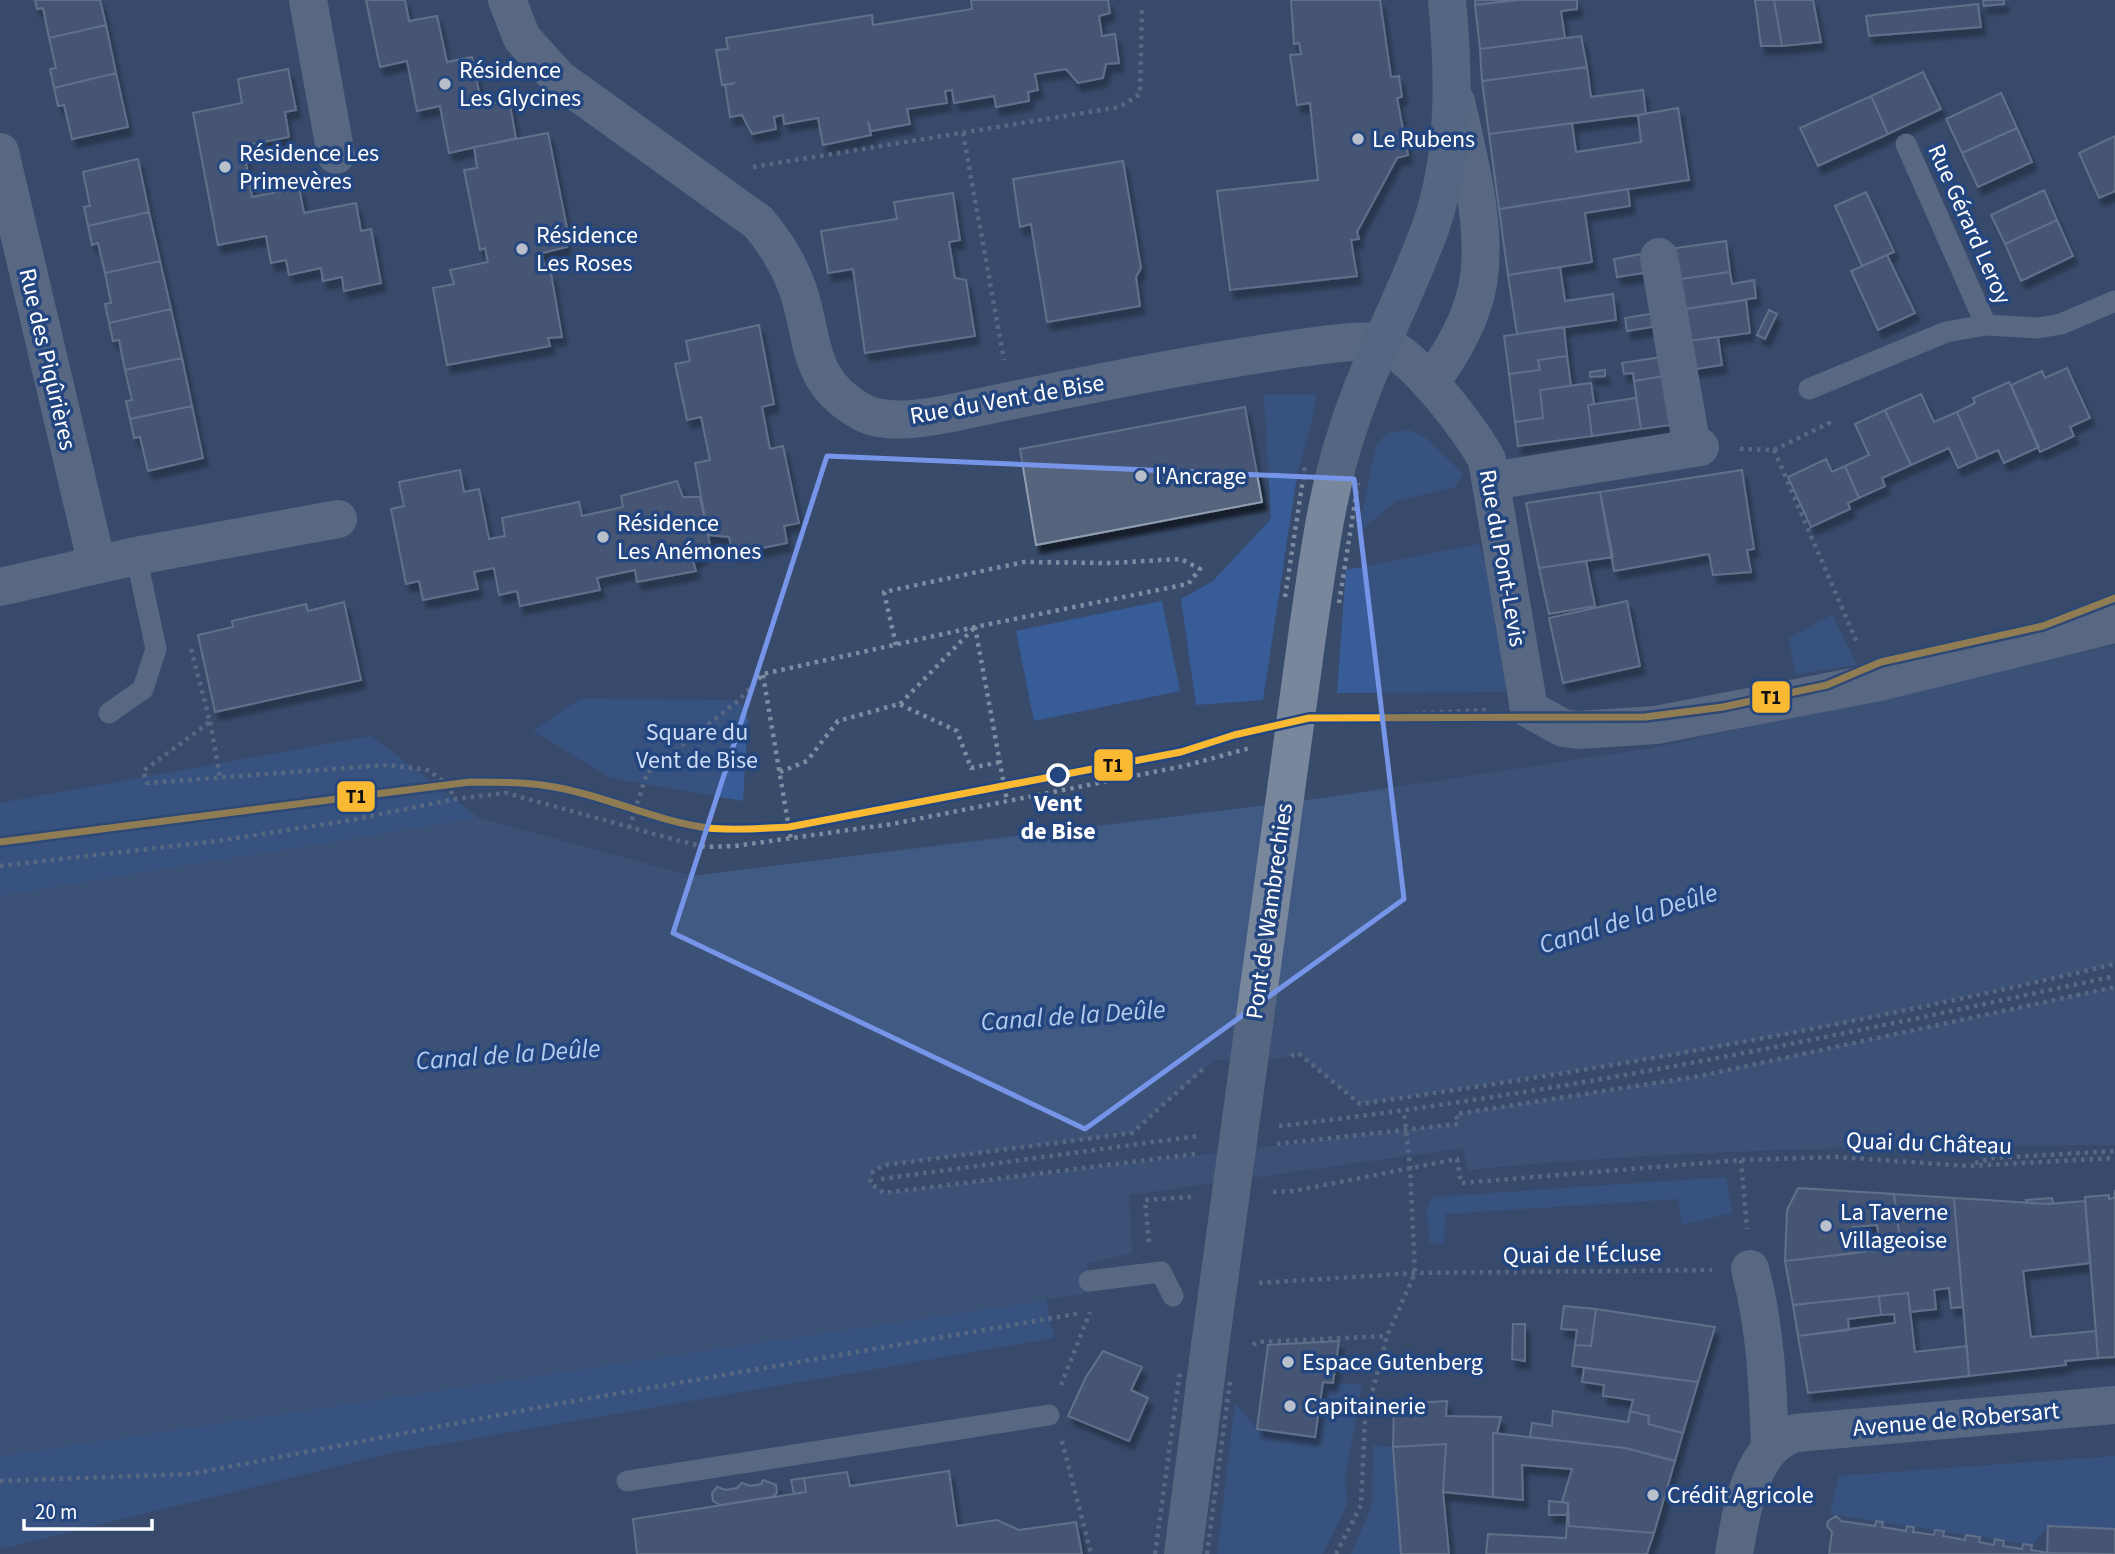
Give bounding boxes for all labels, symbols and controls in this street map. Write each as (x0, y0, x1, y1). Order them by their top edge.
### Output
place label: Résidence Les Glycines (459, 53, 581, 116)
marker: Résidence Les Glycines (437, 76, 453, 92)
place label: Le Rubens (1372, 122, 1475, 157)
marker: Le Rubens (1350, 131, 1366, 147)
place label: Résidence Les Primevères (239, 136, 379, 199)
street label: Rue Gérard Leroy (1919, 139, 2020, 310)
marker: Résidence Les Primevères (217, 159, 233, 175)
place label: Résidence Les Roses (536, 218, 638, 281)
marker: Résidence Les Roses (514, 241, 530, 257)
street label: Rue des Piqûrières (10, 265, 85, 453)
street label: Rue du Vent de Bise (907, 365, 1107, 434)
place label: l'Ancrage (1155, 459, 1246, 494)
street label: Rue du Pont-Levis (1470, 467, 1535, 649)
marker: l'Ancrage (1133, 468, 1149, 484)
place label: Résidence Les Anémones (617, 506, 761, 569)
marker: Résidence Les Anémones (595, 529, 611, 545)
line badge: T1 (1751, 680, 1791, 714)
text: T1 (1761, 685, 1781, 712)
park label: Square du Vent de Bise (636, 715, 758, 778)
line badge: T1 (1093, 748, 1134, 782)
text: T1 (1103, 753, 1123, 780)
marker: Vent de Bise (1047, 764, 1069, 786)
line badge: T1 (336, 780, 376, 813)
text: T1 (346, 784, 366, 811)
place label: Vent de Bise (1020, 786, 1096, 849)
street label: Pont de Wambrechies (1237, 801, 1302, 1021)
water label: Canal de la Deûle (1534, 874, 1722, 963)
water label: Canal de la Deûle (979, 991, 1167, 1040)
water label: Canal de la Deûle (414, 1030, 602, 1079)
street label: Quai du Château (1845, 1123, 2013, 1164)
place label: La Taverne Villageoise (1840, 1195, 1948, 1258)
marker: La Taverne Villageoise (1818, 1218, 1834, 1234)
street label: Quai de l'Écluse (1503, 1236, 1662, 1273)
place label: Espace Gutenberg (1302, 1345, 1483, 1380)
marker: Espace Gutenberg (1280, 1354, 1296, 1370)
place label: Capitainerie (1304, 1389, 1426, 1424)
street label: Avenue de Robersart (1851, 1393, 2061, 1446)
marker: Capitainerie (1282, 1398, 1298, 1414)
place label: Crédit Agricole (1667, 1478, 1814, 1513)
marker: Crédit Agricole (1645, 1487, 1661, 1503)
scale bar (24, 1488, 152, 1532)
text: 20 m (35, 1497, 77, 1527)

